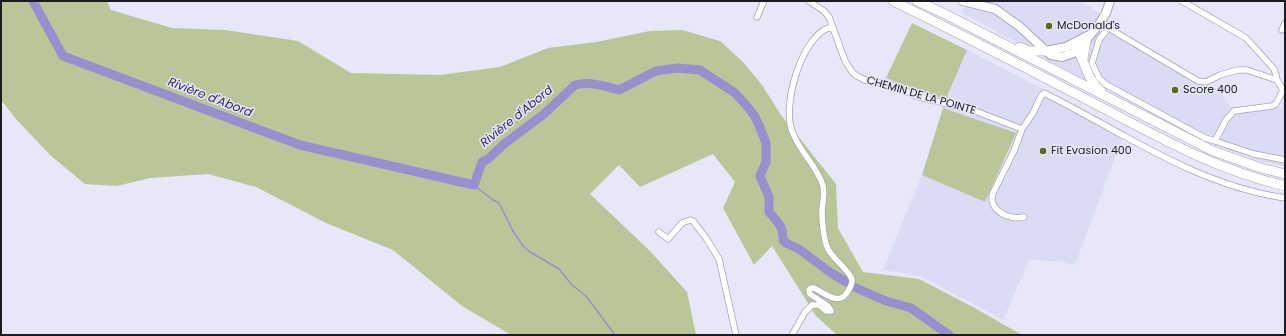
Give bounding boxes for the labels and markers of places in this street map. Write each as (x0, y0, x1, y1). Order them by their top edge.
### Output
place label: McDonald's (1057, 19, 1120, 33)
marker: McDonald's (1044, 21, 1054, 31)
place label: Score 400 (1183, 83, 1238, 97)
marker: Score 400 (1170, 85, 1180, 95)
place label: Fit Evasion 400 (1051, 144, 1132, 158)
marker: Fit Evasion 400 (1038, 146, 1048, 156)

